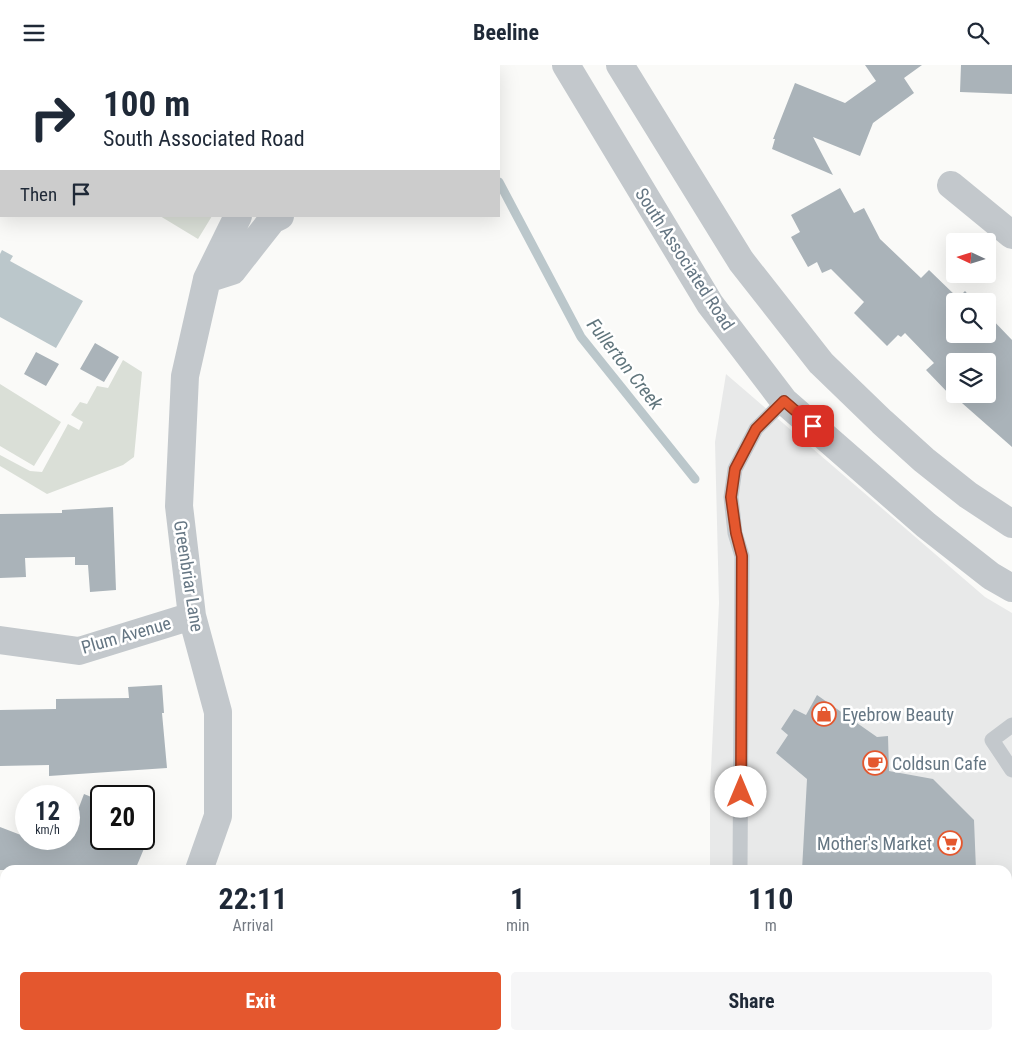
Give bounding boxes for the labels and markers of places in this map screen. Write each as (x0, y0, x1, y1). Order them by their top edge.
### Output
pin (792, 405, 834, 447)
shop icon: Eyebrow Beauty (811, 701, 837, 727)
place label: Eyebrow Beauty (842, 704, 955, 725)
cafe icon: Coldsun Cafe (862, 750, 888, 776)
place label: Coldsun Cafe (892, 753, 987, 774)
supermarket icon: Mother's Market (937, 830, 963, 856)
place label: Mother's Market (817, 833, 932, 854)

